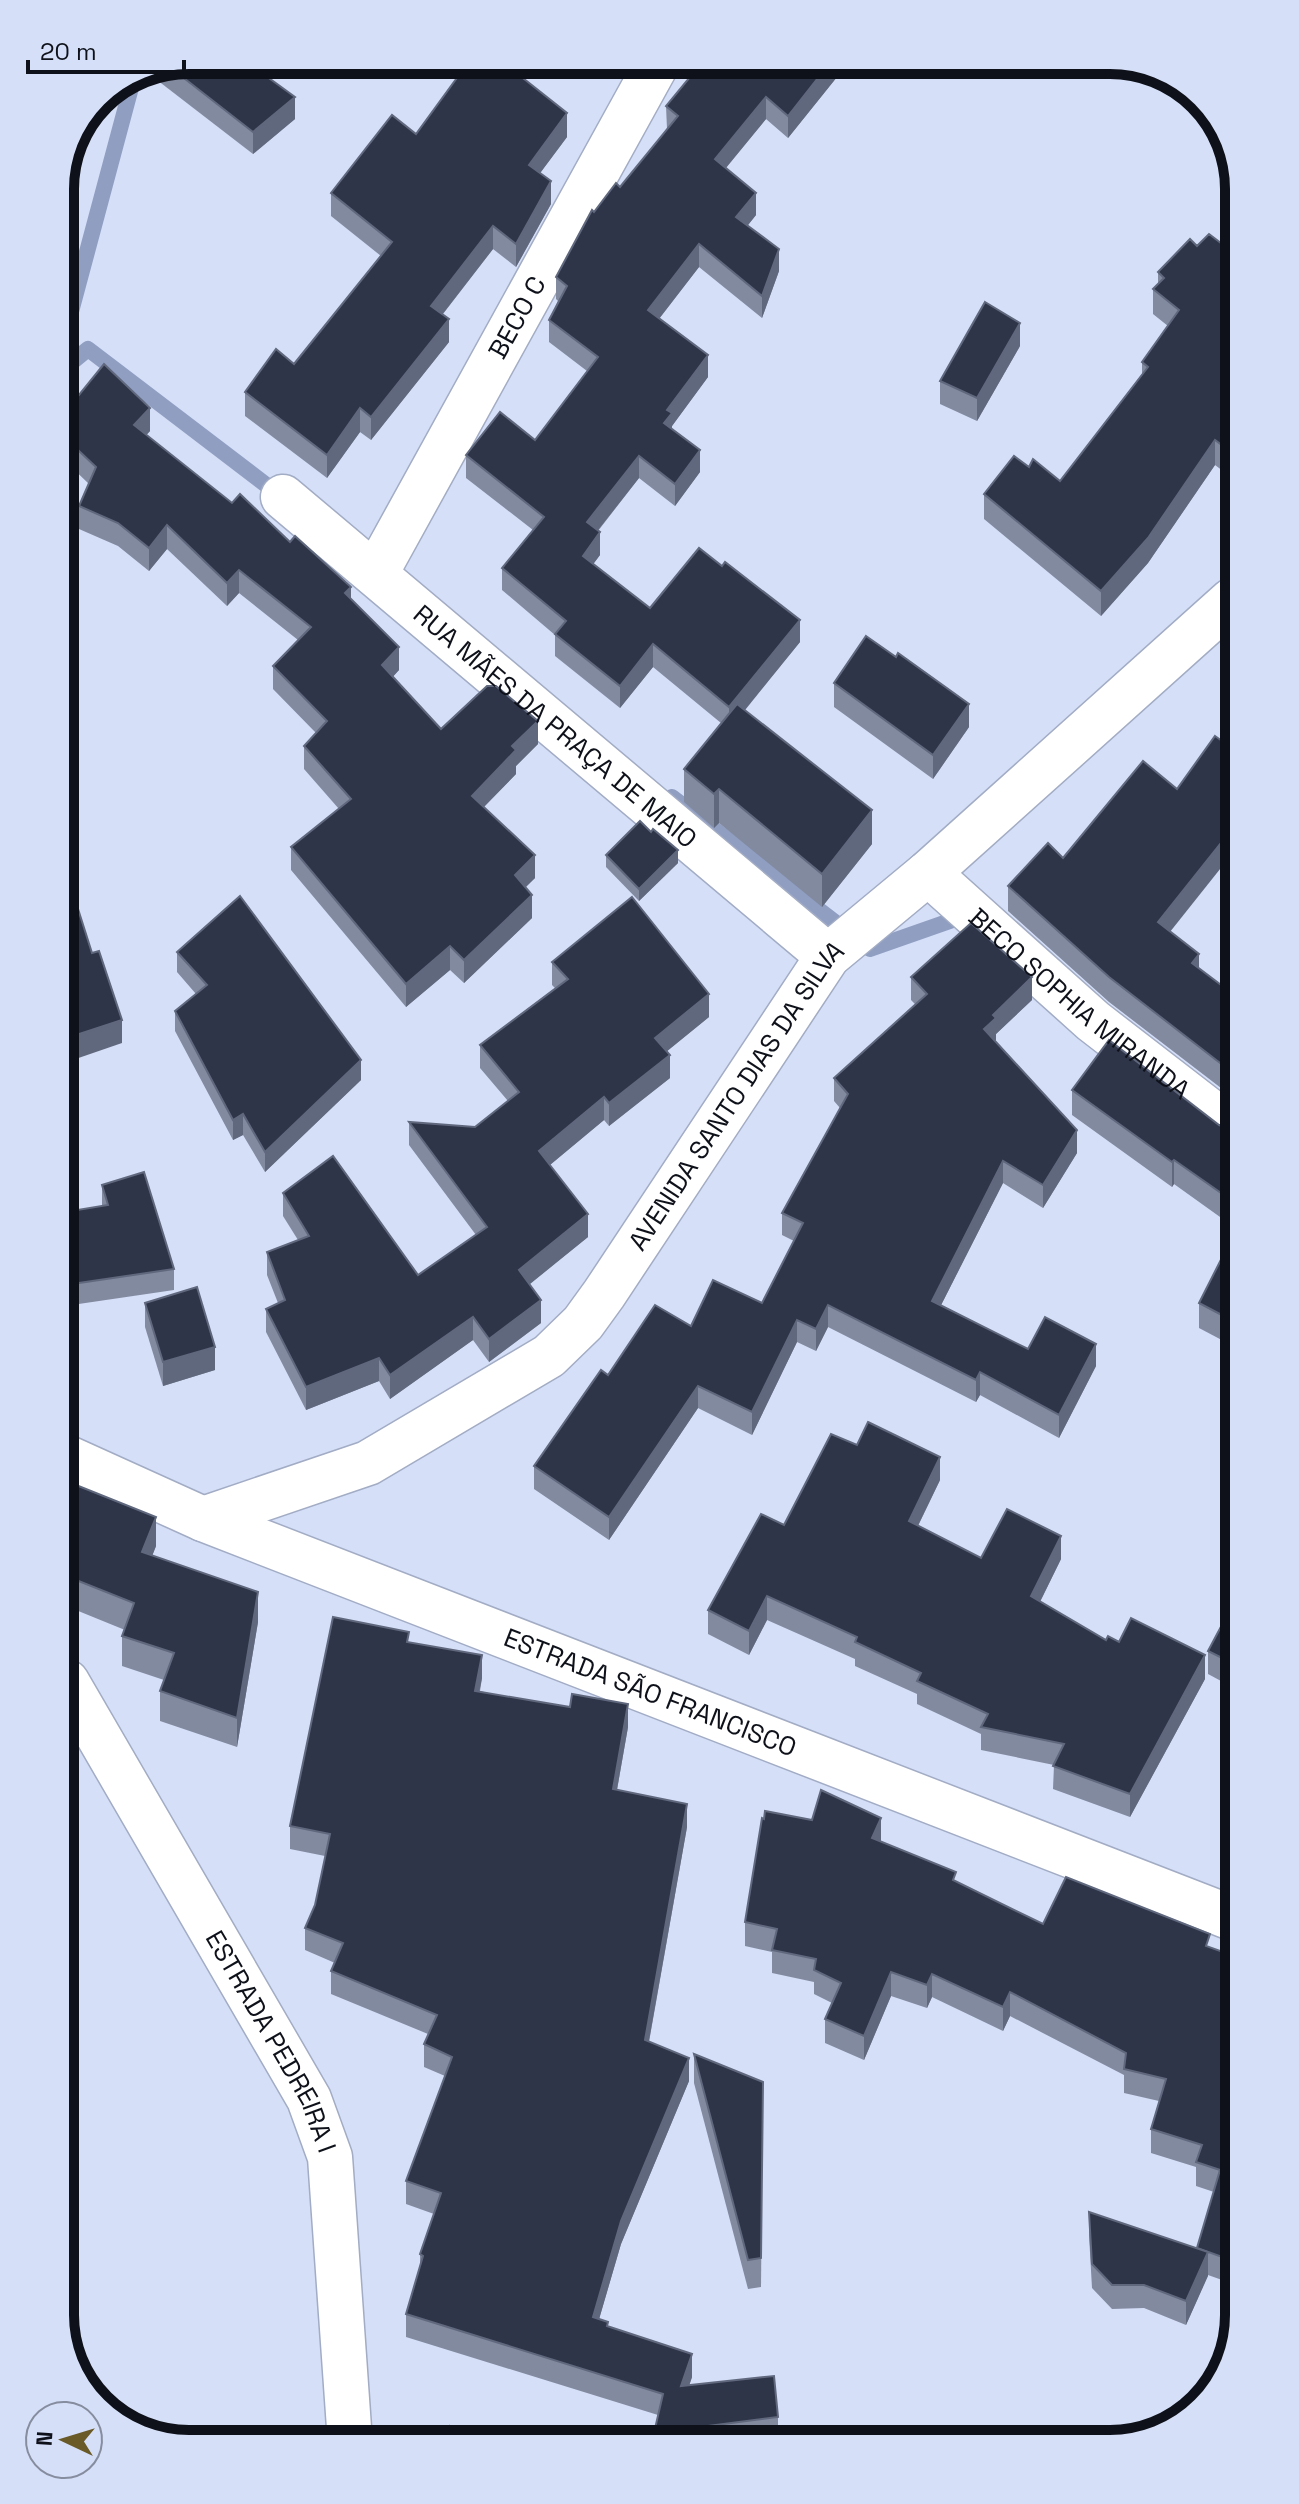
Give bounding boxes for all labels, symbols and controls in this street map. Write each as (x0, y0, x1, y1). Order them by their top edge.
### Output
scale bar (28, 24, 184, 74)
text: 20 m (40, 36, 97, 67)
street label: BECO C (481, 270, 554, 365)
street label: RUA MÃES DA PRAÇA DE MAIO (406, 597, 704, 855)
street label: BECO SOPHIA MIRANDA (961, 900, 1197, 1107)
street label: AVENIDA SANTO DIAS DA SILVA (621, 933, 851, 1257)
street label: ESTRADA SÃO FRANCISCO (499, 1620, 801, 1764)
street label: ESTRADA PEDREIRA I (198, 1924, 344, 2157)
north arrow (24, 2400, 104, 2480)
text: N (30, 2430, 59, 2447)

